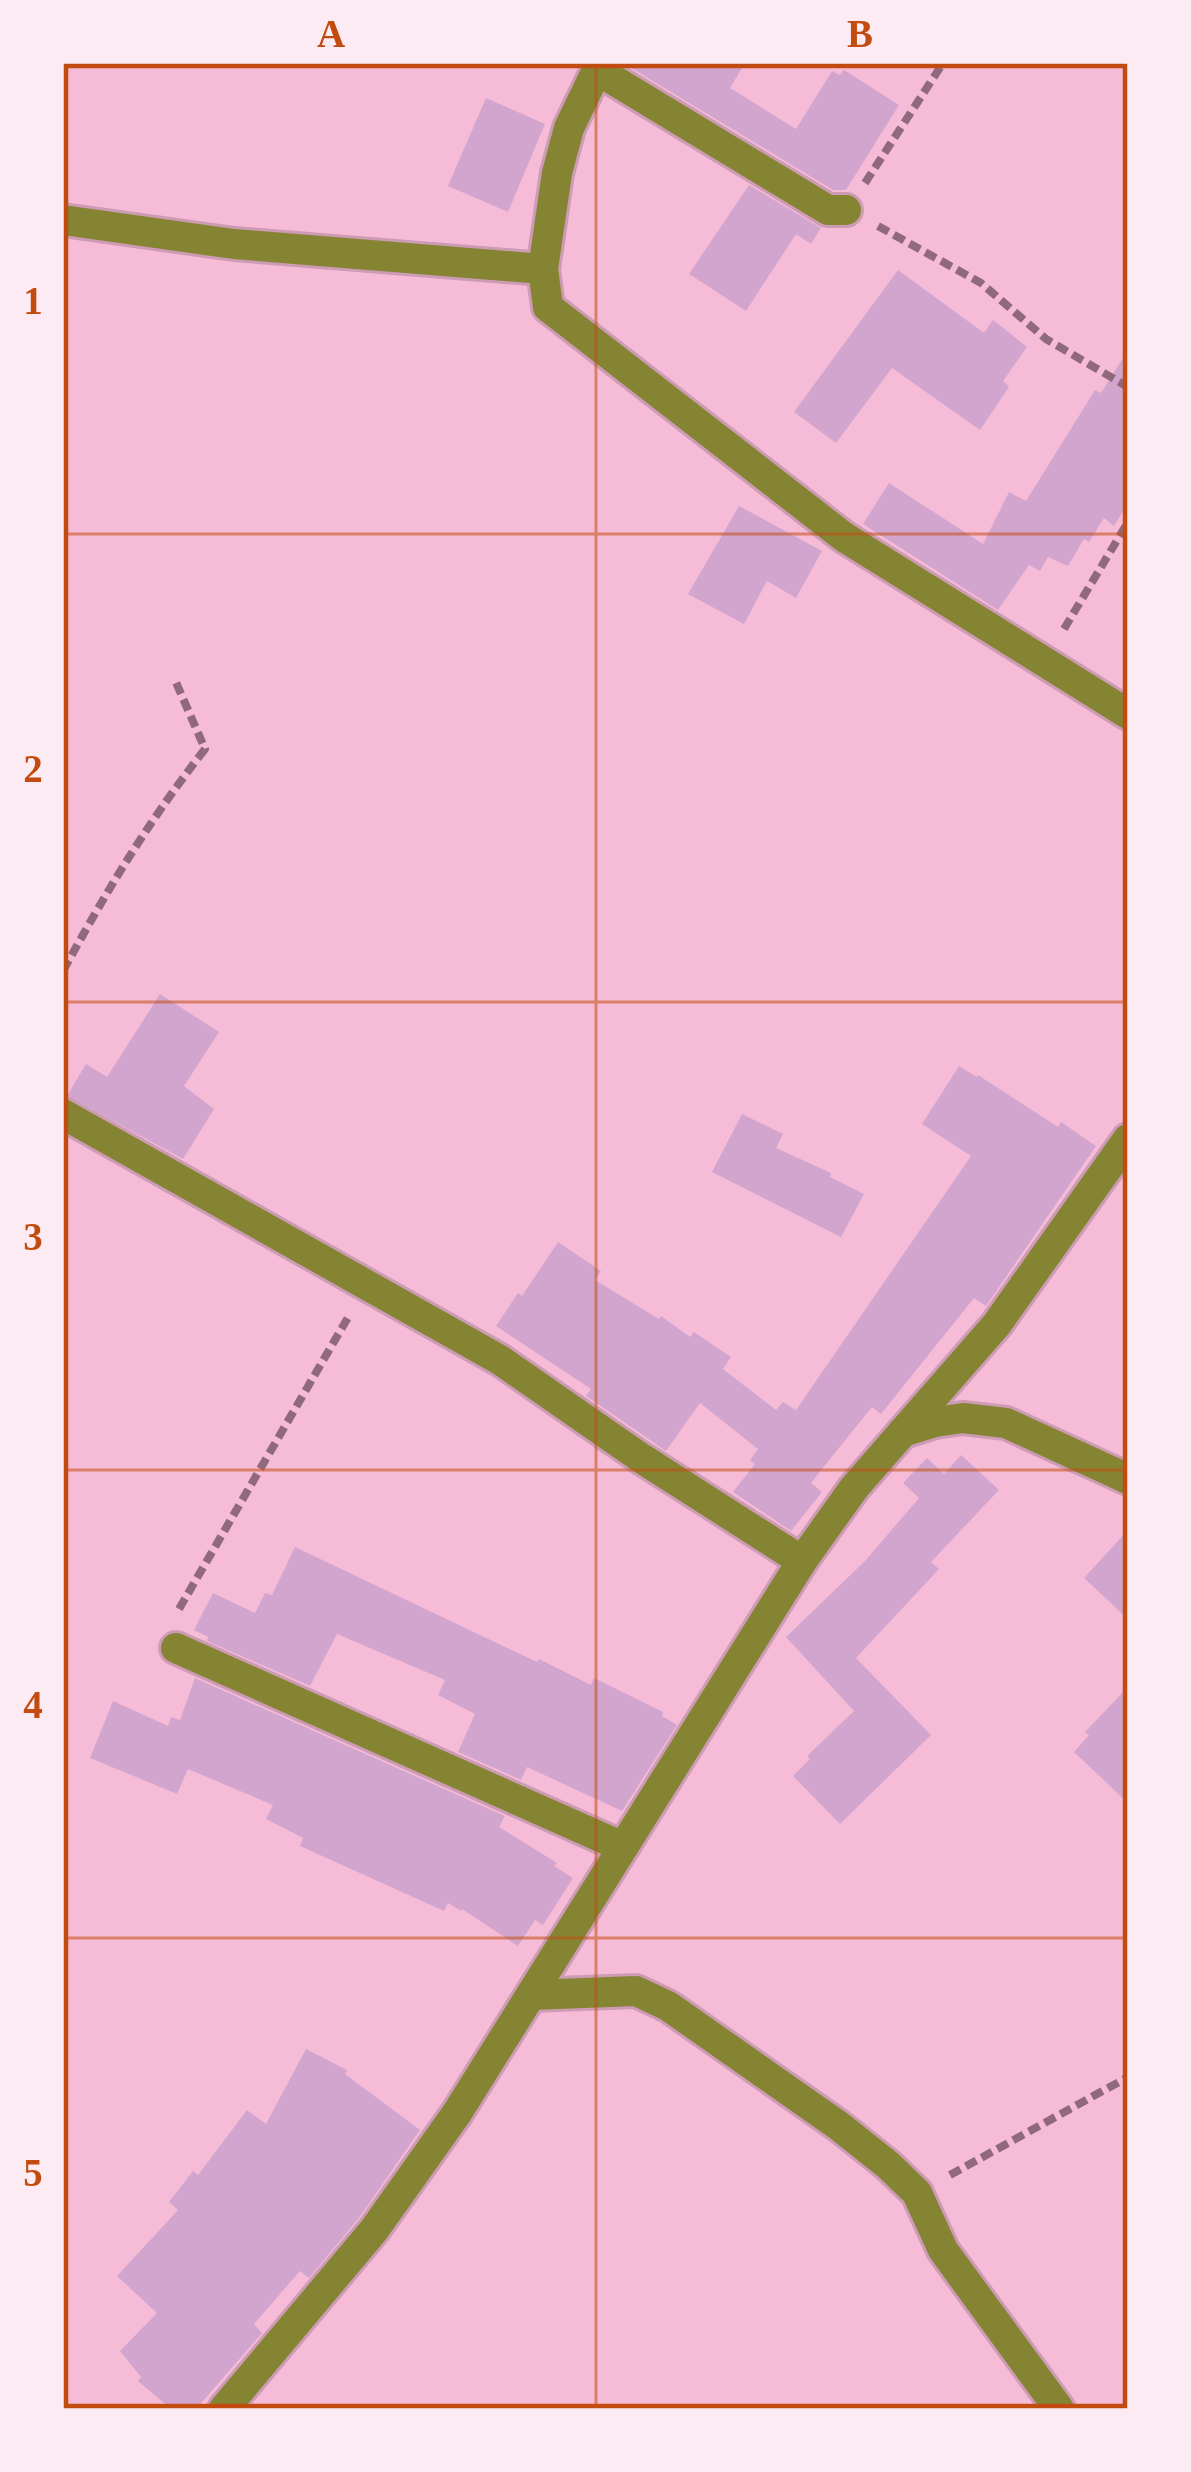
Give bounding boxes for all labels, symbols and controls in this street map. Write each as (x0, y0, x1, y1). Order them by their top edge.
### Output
text: A (317, 12, 345, 55)
text: B (847, 12, 873, 55)
text: 1 (23, 279, 43, 322)
text: 2 (23, 747, 43, 790)
text: 3 (23, 1215, 43, 1258)
text: 4 (23, 1683, 43, 1726)
text: 5 (23, 2151, 43, 2194)

